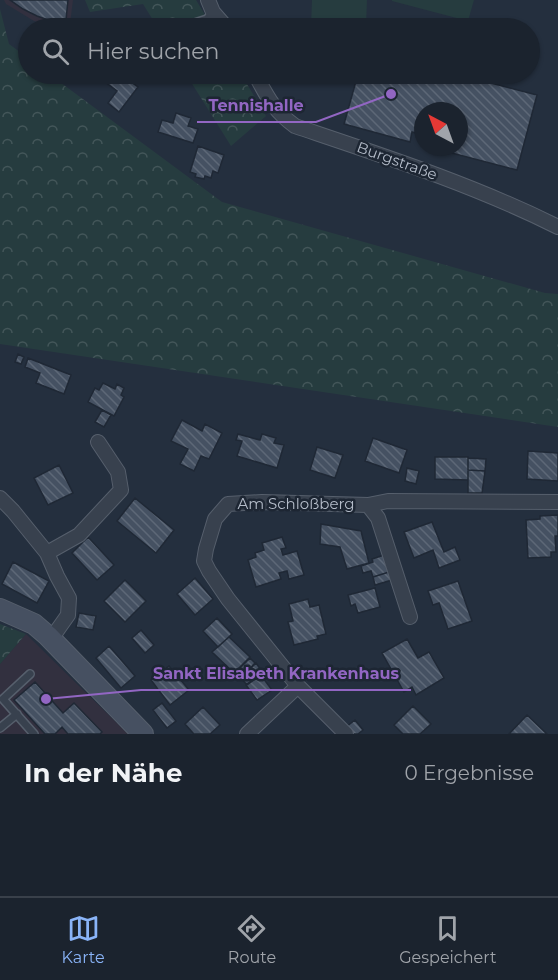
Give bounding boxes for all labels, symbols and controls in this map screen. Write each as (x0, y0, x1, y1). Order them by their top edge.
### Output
search box (18, 18, 540, 84)
icon: search (39, 35, 72, 68)
text: Hier suchen (87, 38, 219, 65)
callout: Tennishalle (197, 88, 316, 122)
text: Tennishalle (208, 96, 304, 115)
north arrow (414, 102, 468, 156)
street label: Burgstraße (354, 137, 440, 184)
street label: Am Schloßberg (237, 494, 355, 513)
callout: Sankt Elisabeth Krankenhaus (141, 656, 411, 690)
text: Sankt Elisabeth Krankenhaus (153, 664, 400, 683)
text: In der Nähe (24, 757, 182, 789)
text: 0 Ergebnisse (405, 761, 534, 785)
tab: Karte (62, 912, 105, 967)
tab: Route (228, 912, 276, 967)
tab: Gespeichert (399, 912, 496, 967)

